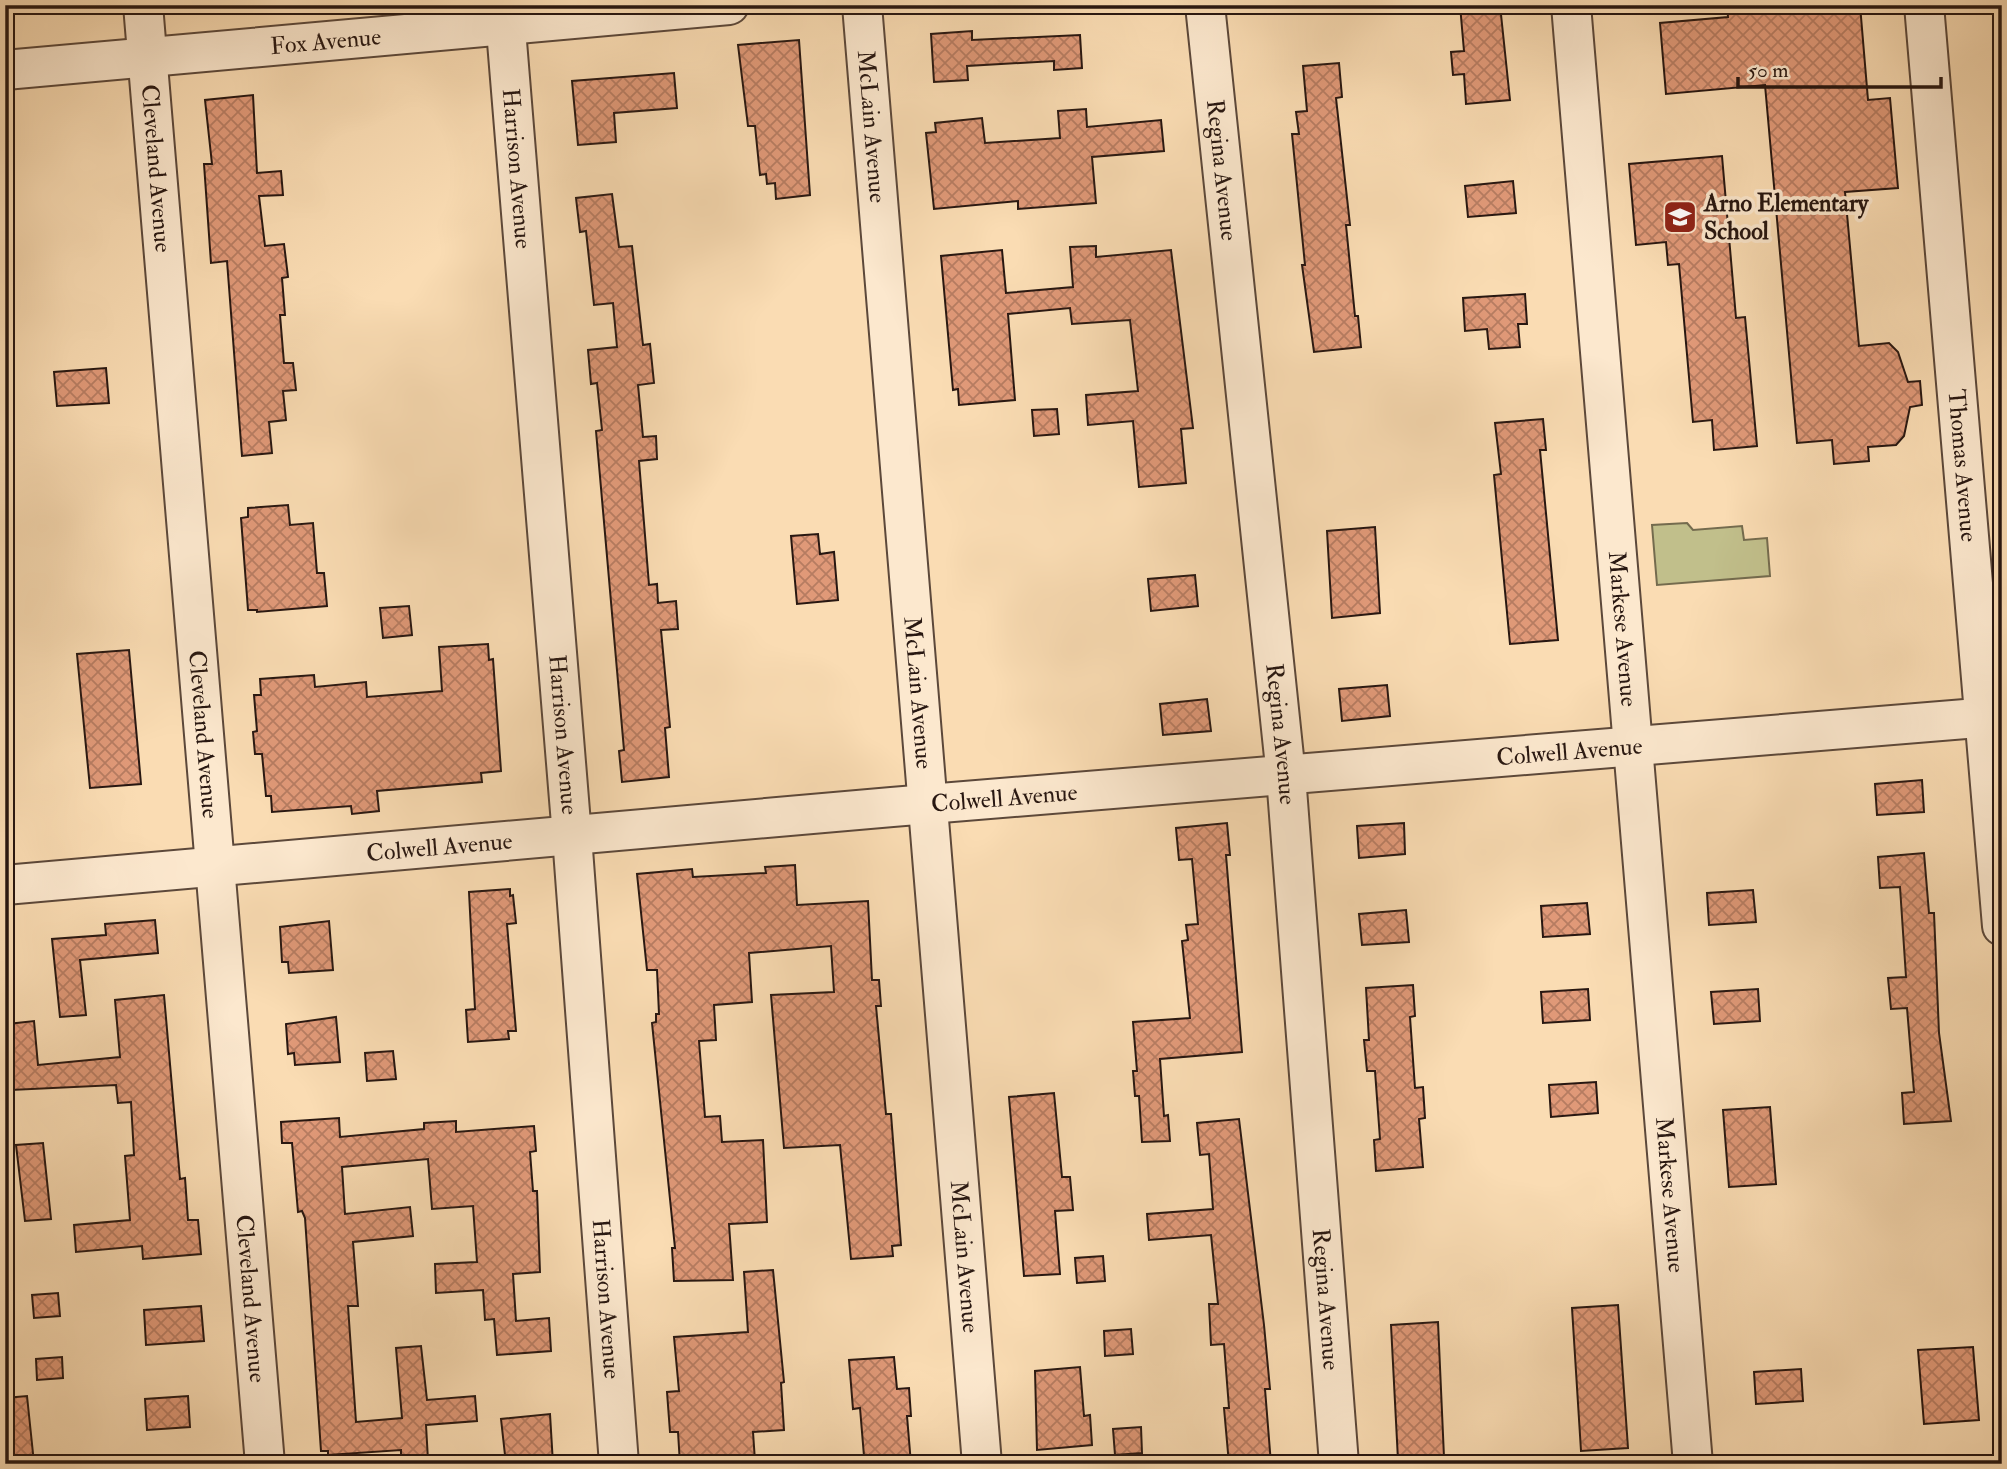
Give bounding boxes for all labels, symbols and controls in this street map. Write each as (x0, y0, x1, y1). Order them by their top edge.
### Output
street label: Fox Avenue (269, 21, 382, 62)
scale bar (1738, 46, 1940, 90)
street label: McLain Avenue (850, 49, 894, 204)
text: 50 m (1748, 57, 1789, 84)
street label: Cleveland Avenue (134, 83, 179, 254)
street label: Harrison Avenue (495, 87, 539, 250)
street label: Regina Avenue (1200, 98, 1245, 242)
place label: Arno Elementary School (1703, 188, 1870, 247)
school or university icon: Arno Elementary School (1661, 198, 1699, 236)
street label: Thomas Avenue (1941, 388, 1985, 543)
street label: Markese Avenue (1601, 550, 1645, 708)
street label: McLain Avenue (897, 615, 940, 770)
street label: Cleveland Avenue (182, 649, 226, 820)
street label: Harrison Avenue (542, 653, 586, 816)
street label: Regina Avenue (1259, 662, 1304, 806)
street label: Colwell Avenue (1495, 730, 1644, 773)
street label: Colwell Avenue (930, 776, 1079, 819)
street label: Colwell Avenue (365, 825, 514, 869)
street label: Markese Avenue (1649, 1116, 1692, 1274)
street label: McLain Avenue (943, 1179, 987, 1334)
street label: Cleveland Avenue (229, 1213, 274, 1384)
street label: Harrison Avenue (585, 1218, 628, 1380)
street label: Regina Avenue (1305, 1227, 1347, 1371)

